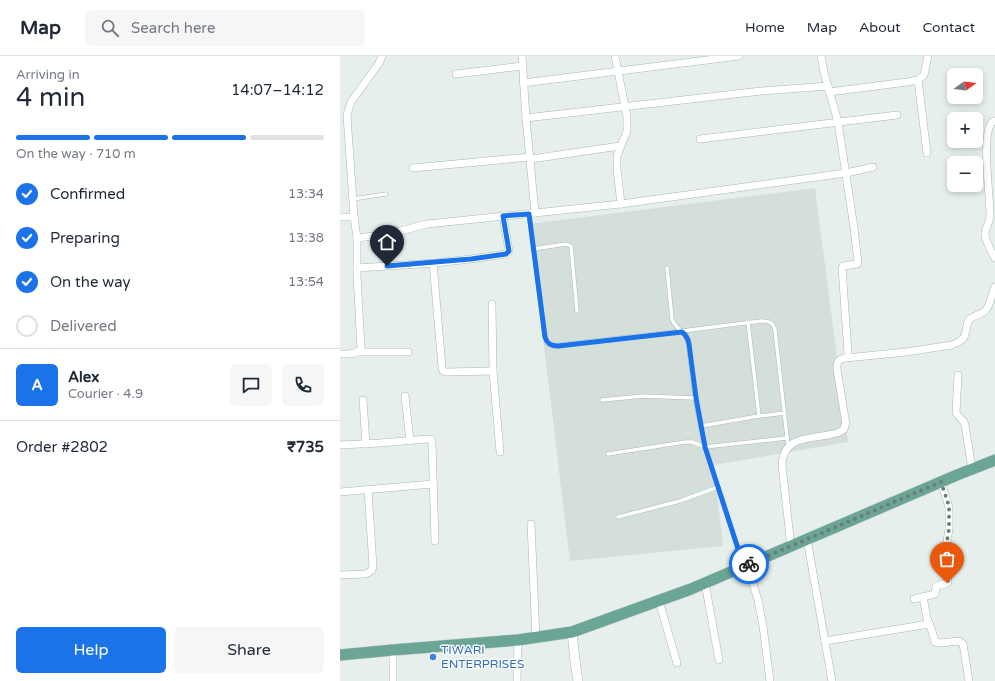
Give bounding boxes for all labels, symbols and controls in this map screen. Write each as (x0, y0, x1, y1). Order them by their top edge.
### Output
search box (85, 10, 365, 46)
text: Map (20, 17, 61, 39)
icon: search (99, 17, 121, 39)
text: Search here (131, 19, 215, 37)
text: Home (745, 19, 785, 36)
text: Map (807, 19, 837, 36)
text: About (859, 19, 901, 36)
text: Contact (923, 19, 975, 36)
text: Arriving in (16, 67, 80, 83)
north arrow (947, 68, 983, 104)
map controls (947, 68, 983, 192)
text: 14:07–14:12 (231, 81, 324, 99)
text: 4 min (16, 82, 85, 113)
button: + (947, 112, 983, 148)
text: On the way · 710 m (16, 146, 136, 162)
button: − (947, 156, 983, 192)
icon: check (16, 183, 38, 205)
text: Confirmed (50, 185, 125, 203)
text: 13:34 (288, 186, 324, 202)
pin (370, 225, 404, 266)
icon: check (16, 227, 38, 249)
text: Preparing (50, 229, 120, 247)
text: 13:38 (288, 230, 324, 246)
icon: home (376, 231, 398, 253)
icon: check (16, 271, 38, 293)
text: On the way (50, 273, 130, 291)
text: 13:54 (288, 274, 324, 290)
text: Delivered (50, 317, 117, 335)
button: chat (230, 364, 272, 406)
button: phone (282, 364, 324, 406)
text: Alex (68, 368, 99, 386)
text: A (31, 376, 43, 394)
text: Courier · 4.9 (68, 386, 143, 402)
text: Order #2802 (16, 438, 108, 456)
text: ₹735 (287, 438, 324, 456)
pin (930, 542, 964, 583)
courier (729, 544, 769, 584)
icon: bag (936, 548, 958, 570)
icon: bike (738, 553, 760, 575)
button: Help (16, 627, 166, 673)
button: Share (174, 627, 324, 673)
place label: TIWARI ENTERPRISES (441, 643, 524, 671)
marker: TIWARI ENTERPRISES (428, 652, 438, 662)

